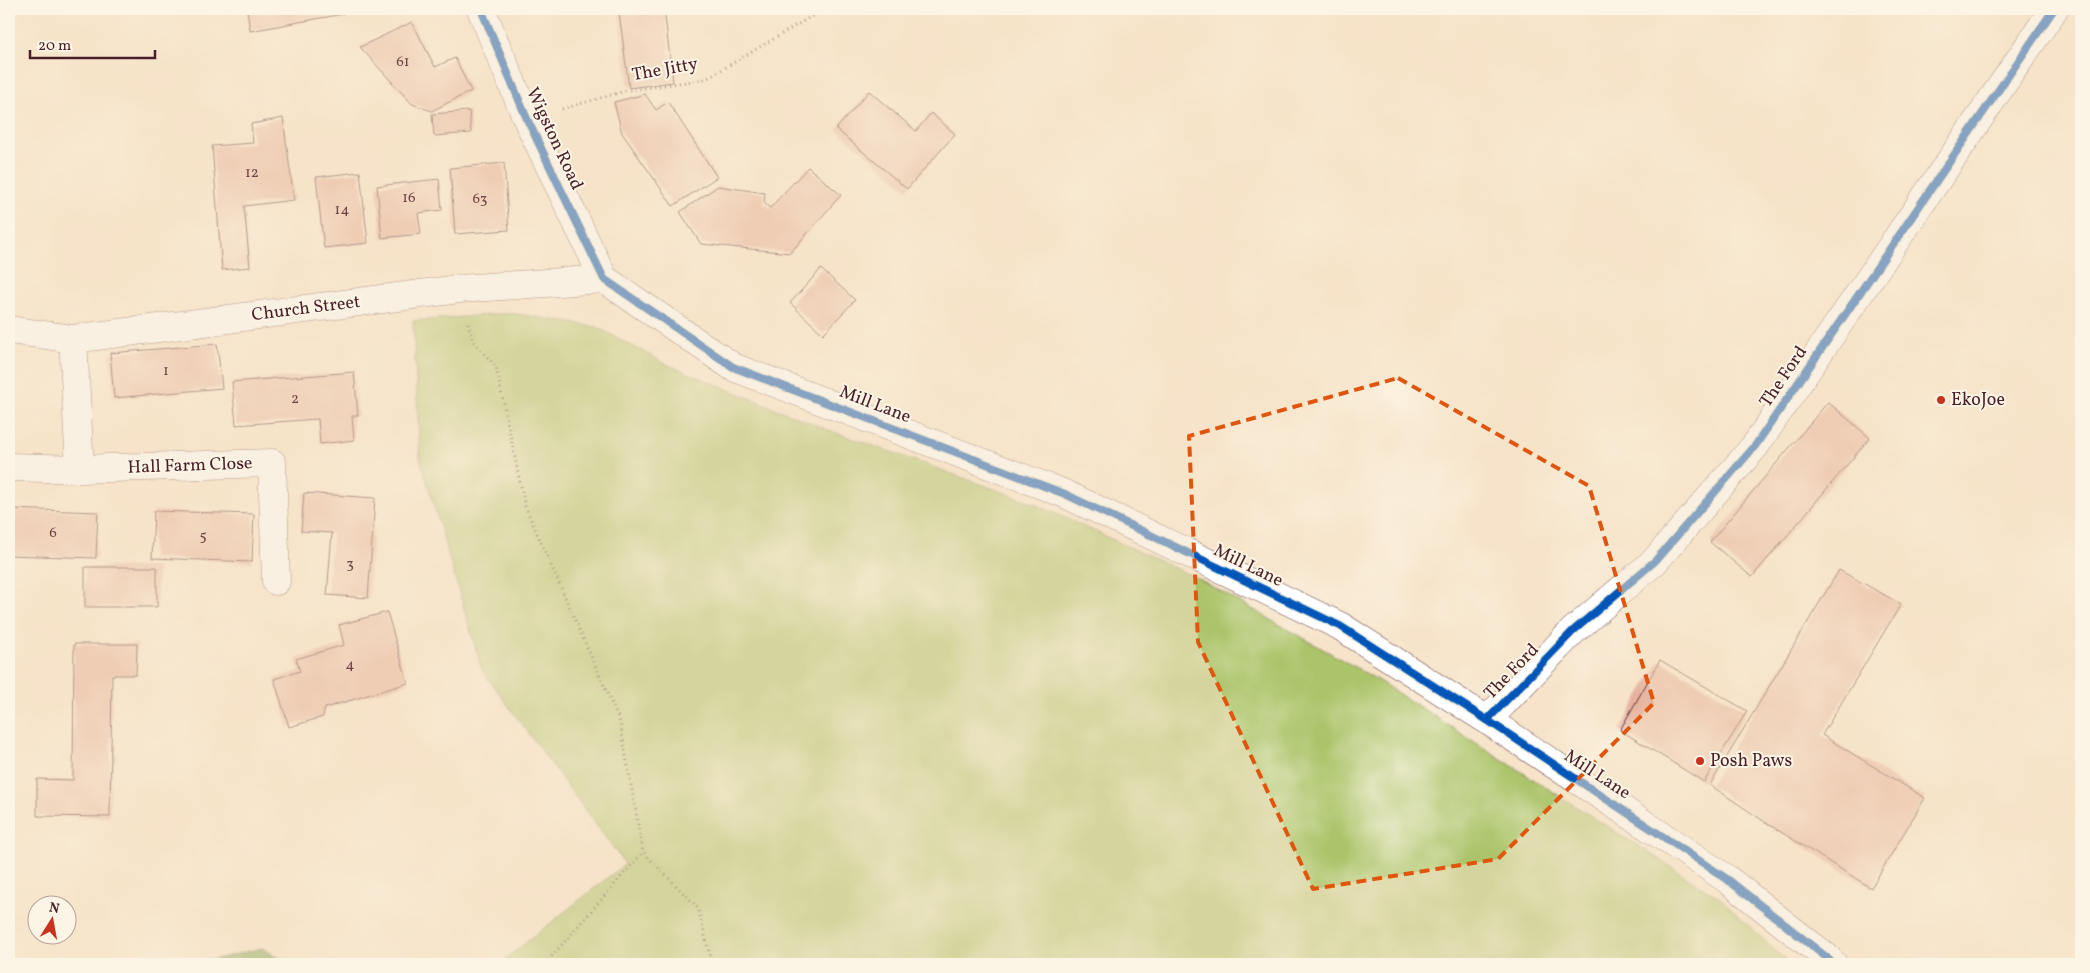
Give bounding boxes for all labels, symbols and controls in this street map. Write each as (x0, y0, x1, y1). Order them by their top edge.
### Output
scale bar (30, 28, 155, 60)
text: 20 m (38, 36, 71, 57)
house number: 61 (396, 52, 410, 73)
street label: The Jitty (630, 52, 700, 88)
street label: Wigston Road (519, 84, 589, 194)
house number: 12 (245, 163, 259, 184)
house number: 16 (402, 188, 416, 209)
house number: 63 (472, 189, 488, 210)
house number: 14 (335, 200, 349, 221)
street label: Church Street (250, 290, 362, 328)
street label: The Ford (1754, 341, 1814, 413)
house number: 1 (163, 361, 169, 382)
street label: Mill Lane (836, 380, 914, 430)
place label: EkoJoe (1951, 388, 2005, 413)
house number: 2 (291, 389, 299, 410)
marker: EkoJoe (1935, 394, 1947, 406)
street label: Hall Farm Close (127, 451, 253, 481)
house number: 6 (49, 523, 57, 544)
house number: 5 (199, 526, 207, 547)
street label: Mill Lane (1209, 538, 1287, 594)
house number: 3 (346, 554, 354, 575)
street label: The Ford (1479, 638, 1545, 706)
house number: 4 (346, 655, 355, 676)
street label: Mill Lane (1559, 744, 1635, 806)
place label: Posh Paws (1710, 749, 1792, 774)
marker: Posh Paws (1694, 755, 1706, 767)
north arrow (28, 896, 78, 946)
text: N (47, 898, 61, 919)

